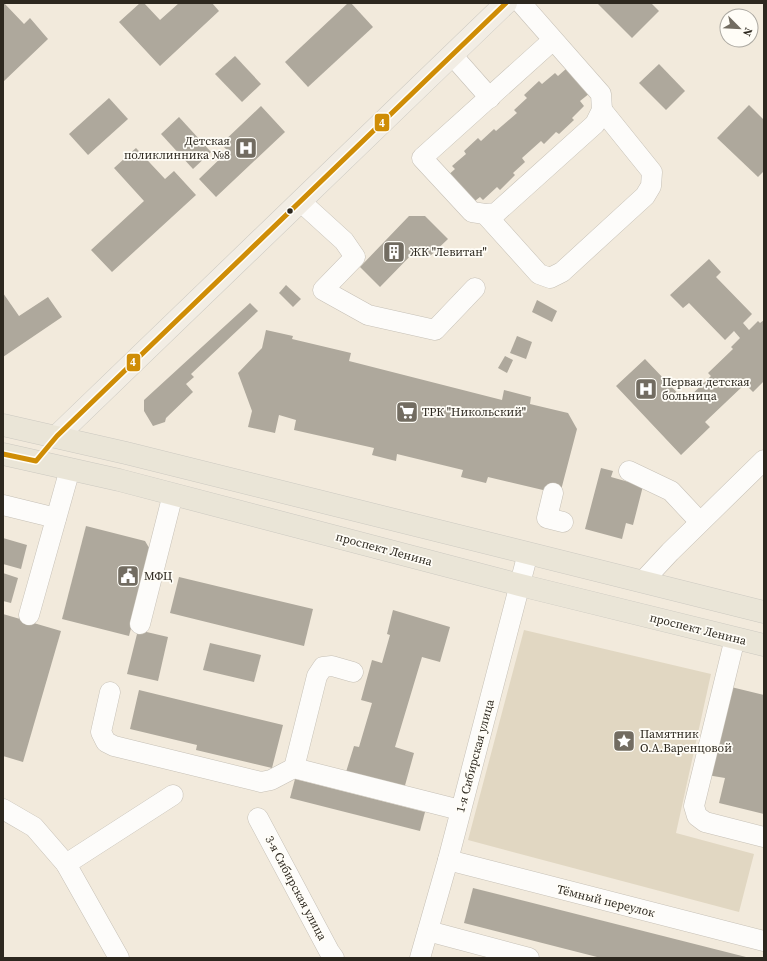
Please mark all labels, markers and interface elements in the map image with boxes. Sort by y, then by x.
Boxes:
north arrow [719,8,759,48]
text: N [739,25,756,39]
line badge: 4 [374,113,390,132]
text: 4 [379,116,385,131]
place label: Детская поликлинника №8 [124,133,230,163]
hospital icon: Детская поликлинника №8 [233,135,259,161]
unlabelled marker [285,206,295,216]
building icon: ЖК "Левитан" [381,239,407,265]
place label: ЖК "Левитан" [410,244,487,260]
line badge: 4 [126,353,141,372]
text: 4 [130,355,136,370]
place label: Первая детская больница [662,374,750,404]
hospital icon: Первая детская больница [633,376,659,402]
supermarket icon: ТРК "Никольский" [394,399,420,425]
place label: ТРК "Никольский" [422,404,526,420]
street label: проспект Ленина [334,528,435,570]
public building icon: МФЦ [115,563,141,589]
place label: МФЦ [144,568,172,584]
street label: проспект Ленина [648,609,749,649]
street label: 1-я Сибирская улица [452,697,498,814]
place label: Памятник О.А.Варенцовой [640,726,732,756]
place icon: Памятник О.А.Варенцовой [611,728,637,754]
street label: 3-я Сибирская улица [262,833,331,944]
street label: Тёмный переулок [555,881,657,921]

